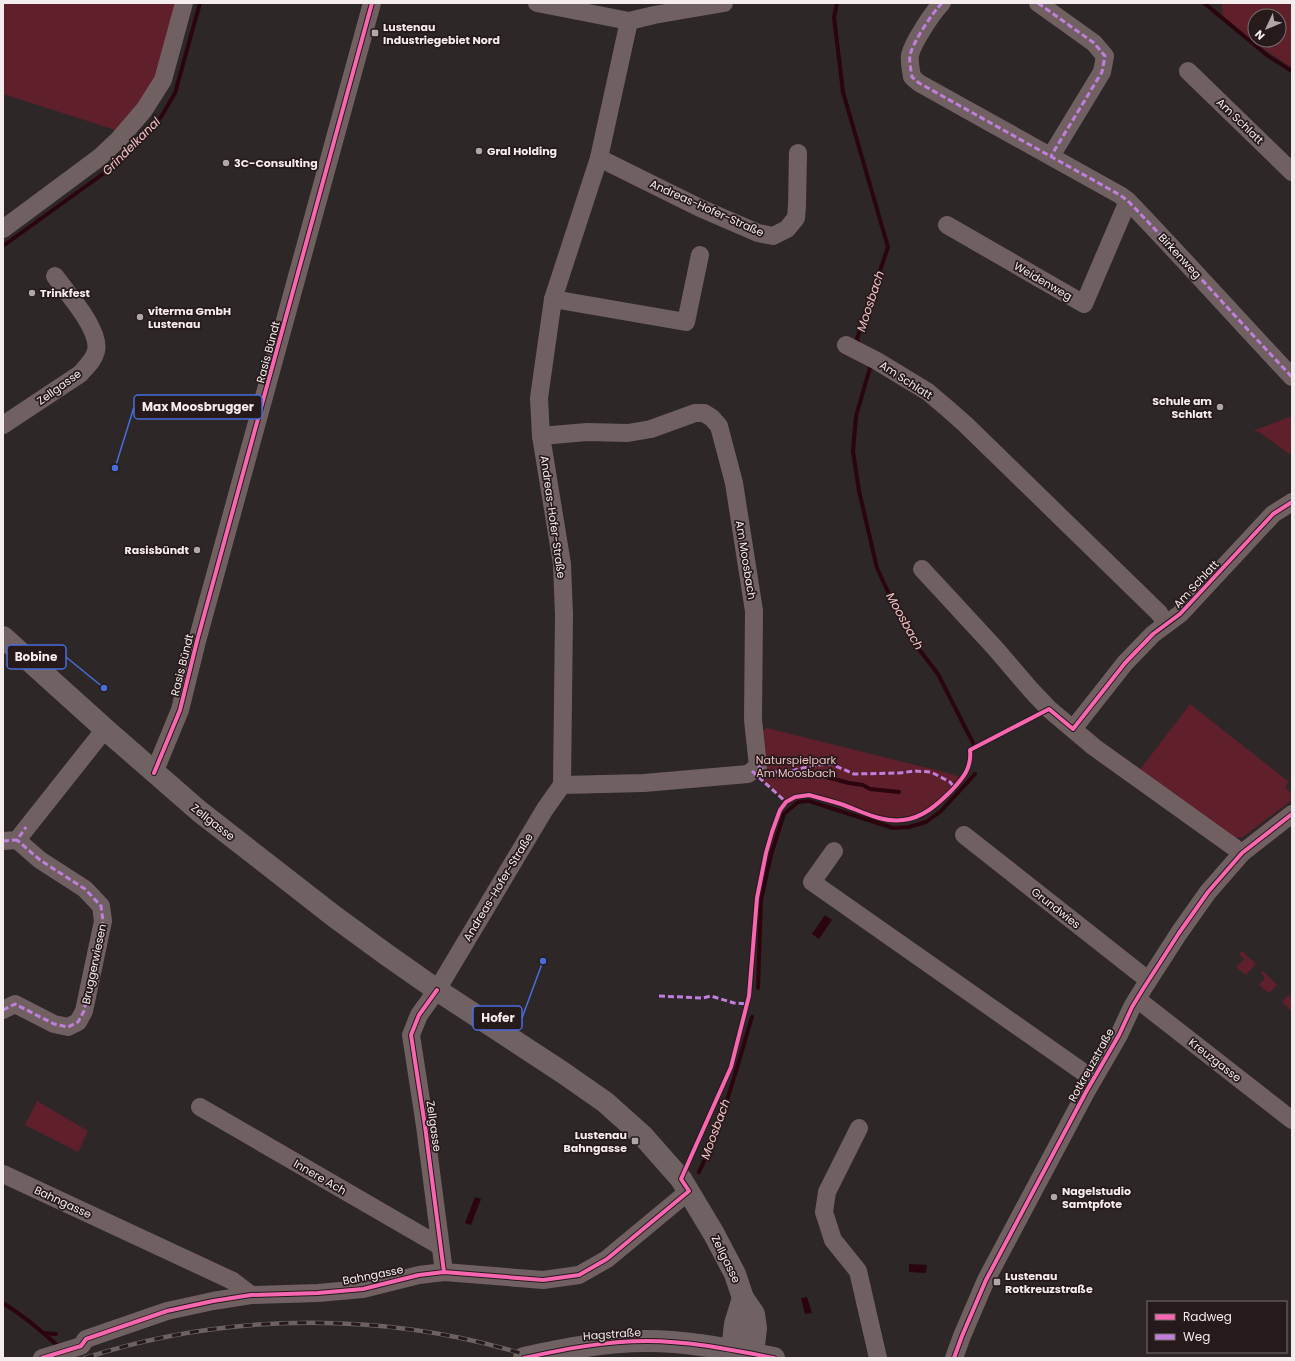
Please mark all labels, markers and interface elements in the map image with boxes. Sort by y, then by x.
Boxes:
north arrow [1247,8,1287,48]
place label: Lustenau Industriegebiet Nord [383,19,500,48]
text: N [1251,26,1268,43]
marker: Lustenau Industriegebiet Nord [370,28,380,38]
street label: Am Schlatt [1213,94,1267,148]
water label: Grindelkanal [98,113,164,179]
place label: Gral Holding [487,143,557,159]
marker: Gral Holding [474,146,484,156]
place label: 3C-Consulting [234,155,318,171]
marker: 3C-Consulting [221,158,231,168]
street label: Andreas-Hofer-Straße [647,176,767,241]
street label: Birkenweg [1155,230,1205,282]
street label: Weidenweg [1011,258,1075,304]
water label: Moosbach [852,268,888,334]
place label: Trinkfest [40,285,91,301]
marker: Trinkfest [27,288,37,298]
place label: viterma GmbH Lustenau [148,303,231,332]
marker: viterma GmbH Lustenau [135,312,145,322]
street label: Rasis Bündt [252,319,284,385]
street label: Am Schlatt [876,357,936,403]
street label: Zellgasse [34,365,85,409]
place label: Schule am Schlatt [1152,393,1213,422]
callout: Max Moosbrugger [134,395,262,419]
text: Max Moosbrugger [142,398,254,415]
marker: Schule am Schlatt [1215,402,1225,412]
street label: Andreas-Hofer-Straße [536,455,570,579]
street label: Am Moosbach [732,519,760,601]
place label: Rasisbündt [125,542,190,558]
marker: Rasisbündt [192,545,202,555]
street label: Am Schlatt [1170,557,1222,611]
water label: Moosbach [882,589,928,653]
street label: Rasis Bündt [167,632,197,698]
callout: Bobine [7,645,66,669]
text: Bobine [15,648,58,665]
park label: Naturspielpark Am Moosbach [756,752,837,781]
street label: Zellgasse [188,800,238,844]
street label: Andreas-Hofer-Straße [459,830,537,944]
street label: Grundwies [1028,884,1084,932]
street label: Bruggerwiesen [78,922,110,1006]
callout: Hofer [473,1006,522,1030]
text: Hofer [481,1009,515,1026]
street label: Rotkreuzstraße [1064,1025,1118,1105]
street label: Kreuzgasse [1185,1034,1245,1086]
water label: Moosbach [696,1096,734,1162]
street label: Zellgasse [423,1099,446,1153]
place label: Lustenau Bahngasse [563,1127,627,1156]
marker: Lustenau Bahngasse [630,1136,640,1146]
street label: Innere Ach [291,1155,349,1199]
street label: Bahngasse [32,1182,94,1222]
place label: Nagelstudio Samtpfote [1062,1183,1131,1212]
marker: Nagelstudio Samtpfote [1049,1192,1059,1202]
street label: Zellgasse [708,1232,745,1286]
street label: Bahngasse [341,1261,405,1289]
place label: Lustenau Rotkreuzstraße [1005,1268,1093,1297]
marker: Lustenau Rotkreuzstraße [992,1277,1002,1287]
legend [1147,1301,1287,1353]
text: Radweg [1183,1308,1232,1325]
street label: Hagstraße [582,1324,642,1344]
text: Weg [1183,1328,1210,1345]

